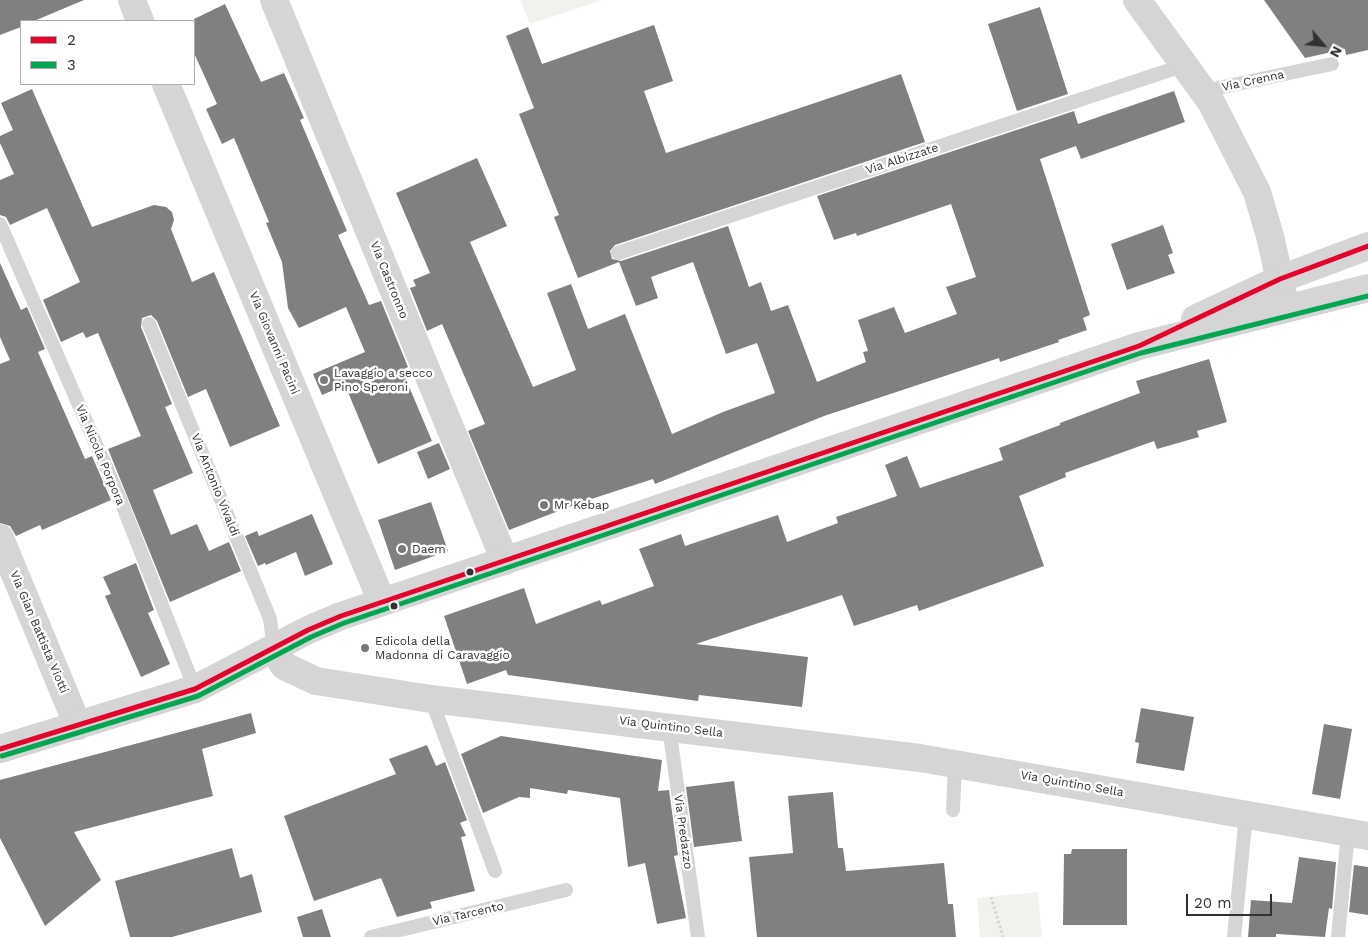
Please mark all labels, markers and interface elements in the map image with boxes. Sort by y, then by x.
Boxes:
legend [20,20,195,85]
north arrow [1298,20,1348,70]
text: 2 [67,31,76,49]
text: N [1327,44,1346,60]
text: 3 [67,56,76,74]
street label: Via Crenna [1221,67,1285,95]
street label: Via Albizzate [864,140,940,178]
street label: Via Castronno [367,239,411,321]
street label: Via Giovanni Pacini [246,289,302,397]
place label: Lavaggio a secco Pino Speroni [334,366,433,394]
marker: Lavaggio a secco Pino Speroni [318,374,330,386]
street label: Via Nicola Porpora [72,403,128,507]
street label: Via Antonio Vivaldi [188,432,242,538]
place label: Mr Kebap [554,498,609,512]
marker: Mr Kebap [538,499,550,511]
place label: Daem [412,542,446,556]
marker: Daem [396,543,408,555]
unlabelled marker [465,567,475,577]
street label: Via Gian Battista Viotti [7,569,71,695]
unlabelled marker [389,601,399,611]
place label: Edicola della Madonna di Caravaggio [375,634,510,662]
marker: Edicola della Madonna di Caravaggio [359,642,371,654]
street label: Via Quintino Sella [618,713,724,741]
street label: Via Quintino Sella [1019,768,1125,800]
street label: Via Predazzo [671,794,695,870]
scale bar [1188,884,1274,916]
text: 20 m [1194,894,1232,912]
street label: Via Tarcento [431,899,505,929]

